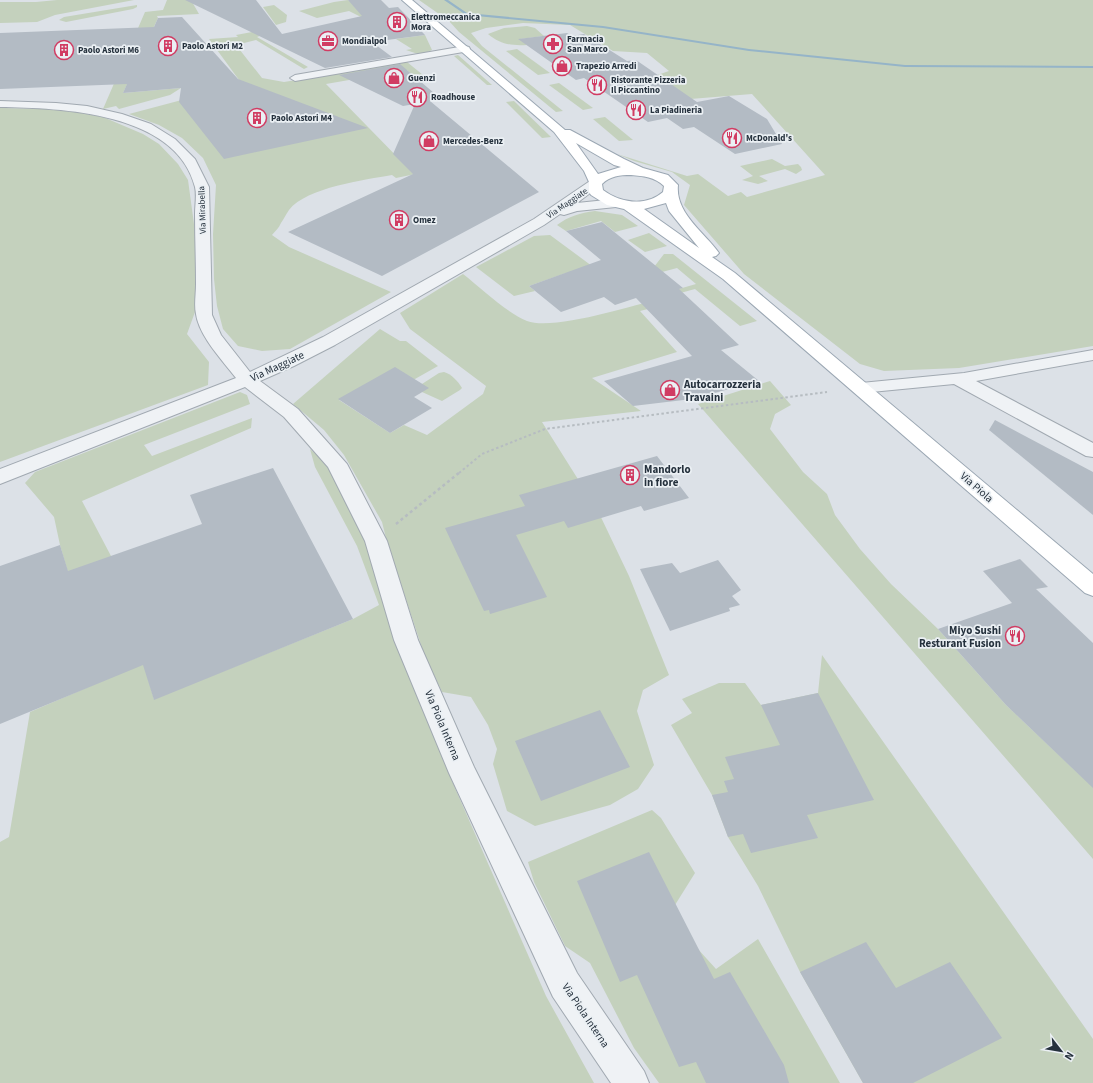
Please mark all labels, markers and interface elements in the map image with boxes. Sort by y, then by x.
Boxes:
building icon: Elettromeccanica Mora [386,11,408,33]
place label: Elettromeccanica Mora [411,11,480,34]
office icon: Mondialpol [317,30,339,52]
pharmacy icon: Farmacia San Marco [542,33,564,55]
place label: Farmacia San Marco [567,33,608,56]
building icon: Paolo Astori M2 [157,35,179,57]
place label: Mondialpol [342,35,387,48]
building icon: Paolo Astori M6 [53,39,75,61]
place label: Paolo Astori M2 [182,40,243,53]
place label: Paolo Astori M6 [78,44,139,57]
shop icon: Trapezio Arredi [551,55,573,77]
place label: Trapezio Arredi [576,60,636,73]
shop icon: Guenzi [383,67,405,89]
place label: Guenzi [408,72,435,85]
restaurant icon: Ristorante Pizzeria Il Piccantino [586,74,608,96]
place label: Ristorante Pizzeria Il Piccantino [611,74,686,97]
restaurant icon: Roadhouse [406,86,428,108]
place label: Roadhouse [431,91,475,104]
restaurant icon: La Piadineria [625,99,647,121]
place label: La Piadineria [650,104,702,117]
building icon: Paolo Astori M4 [246,107,268,129]
place label: Paolo Astori M4 [271,112,332,125]
restaurant icon: McDonald's [721,127,743,149]
shop icon: Mercedes-Benz [418,130,440,152]
place label: McDonald's [746,132,792,145]
place label: Mercedes-Benz [443,135,503,148]
street label: Via Maggiate [544,184,591,222]
street label: Via Mirabella [195,186,210,234]
building icon: Omez [388,209,410,231]
place label: Omez [413,214,436,227]
street label: Via Maggiate [248,347,307,385]
place label: Autocarrozzeria Travaini [683,377,761,405]
shop icon: Autocarrozzeria Travaini [659,379,681,401]
place label: Mandorlo in fiore [644,462,691,490]
building icon: Mandorlo in fiore [619,464,641,486]
street label: Via Piola [957,469,996,506]
place label: Miyo Sushi Resturant Fusion [919,623,1001,651]
restaurant icon: Miyo Sushi Resturant Fusion [1004,625,1026,647]
street label: Via Piola Interna [421,688,464,763]
street label: Via Piola Interna [558,980,613,1051]
north arrow [1041,1031,1081,1071]
text: N [1061,1049,1077,1063]

